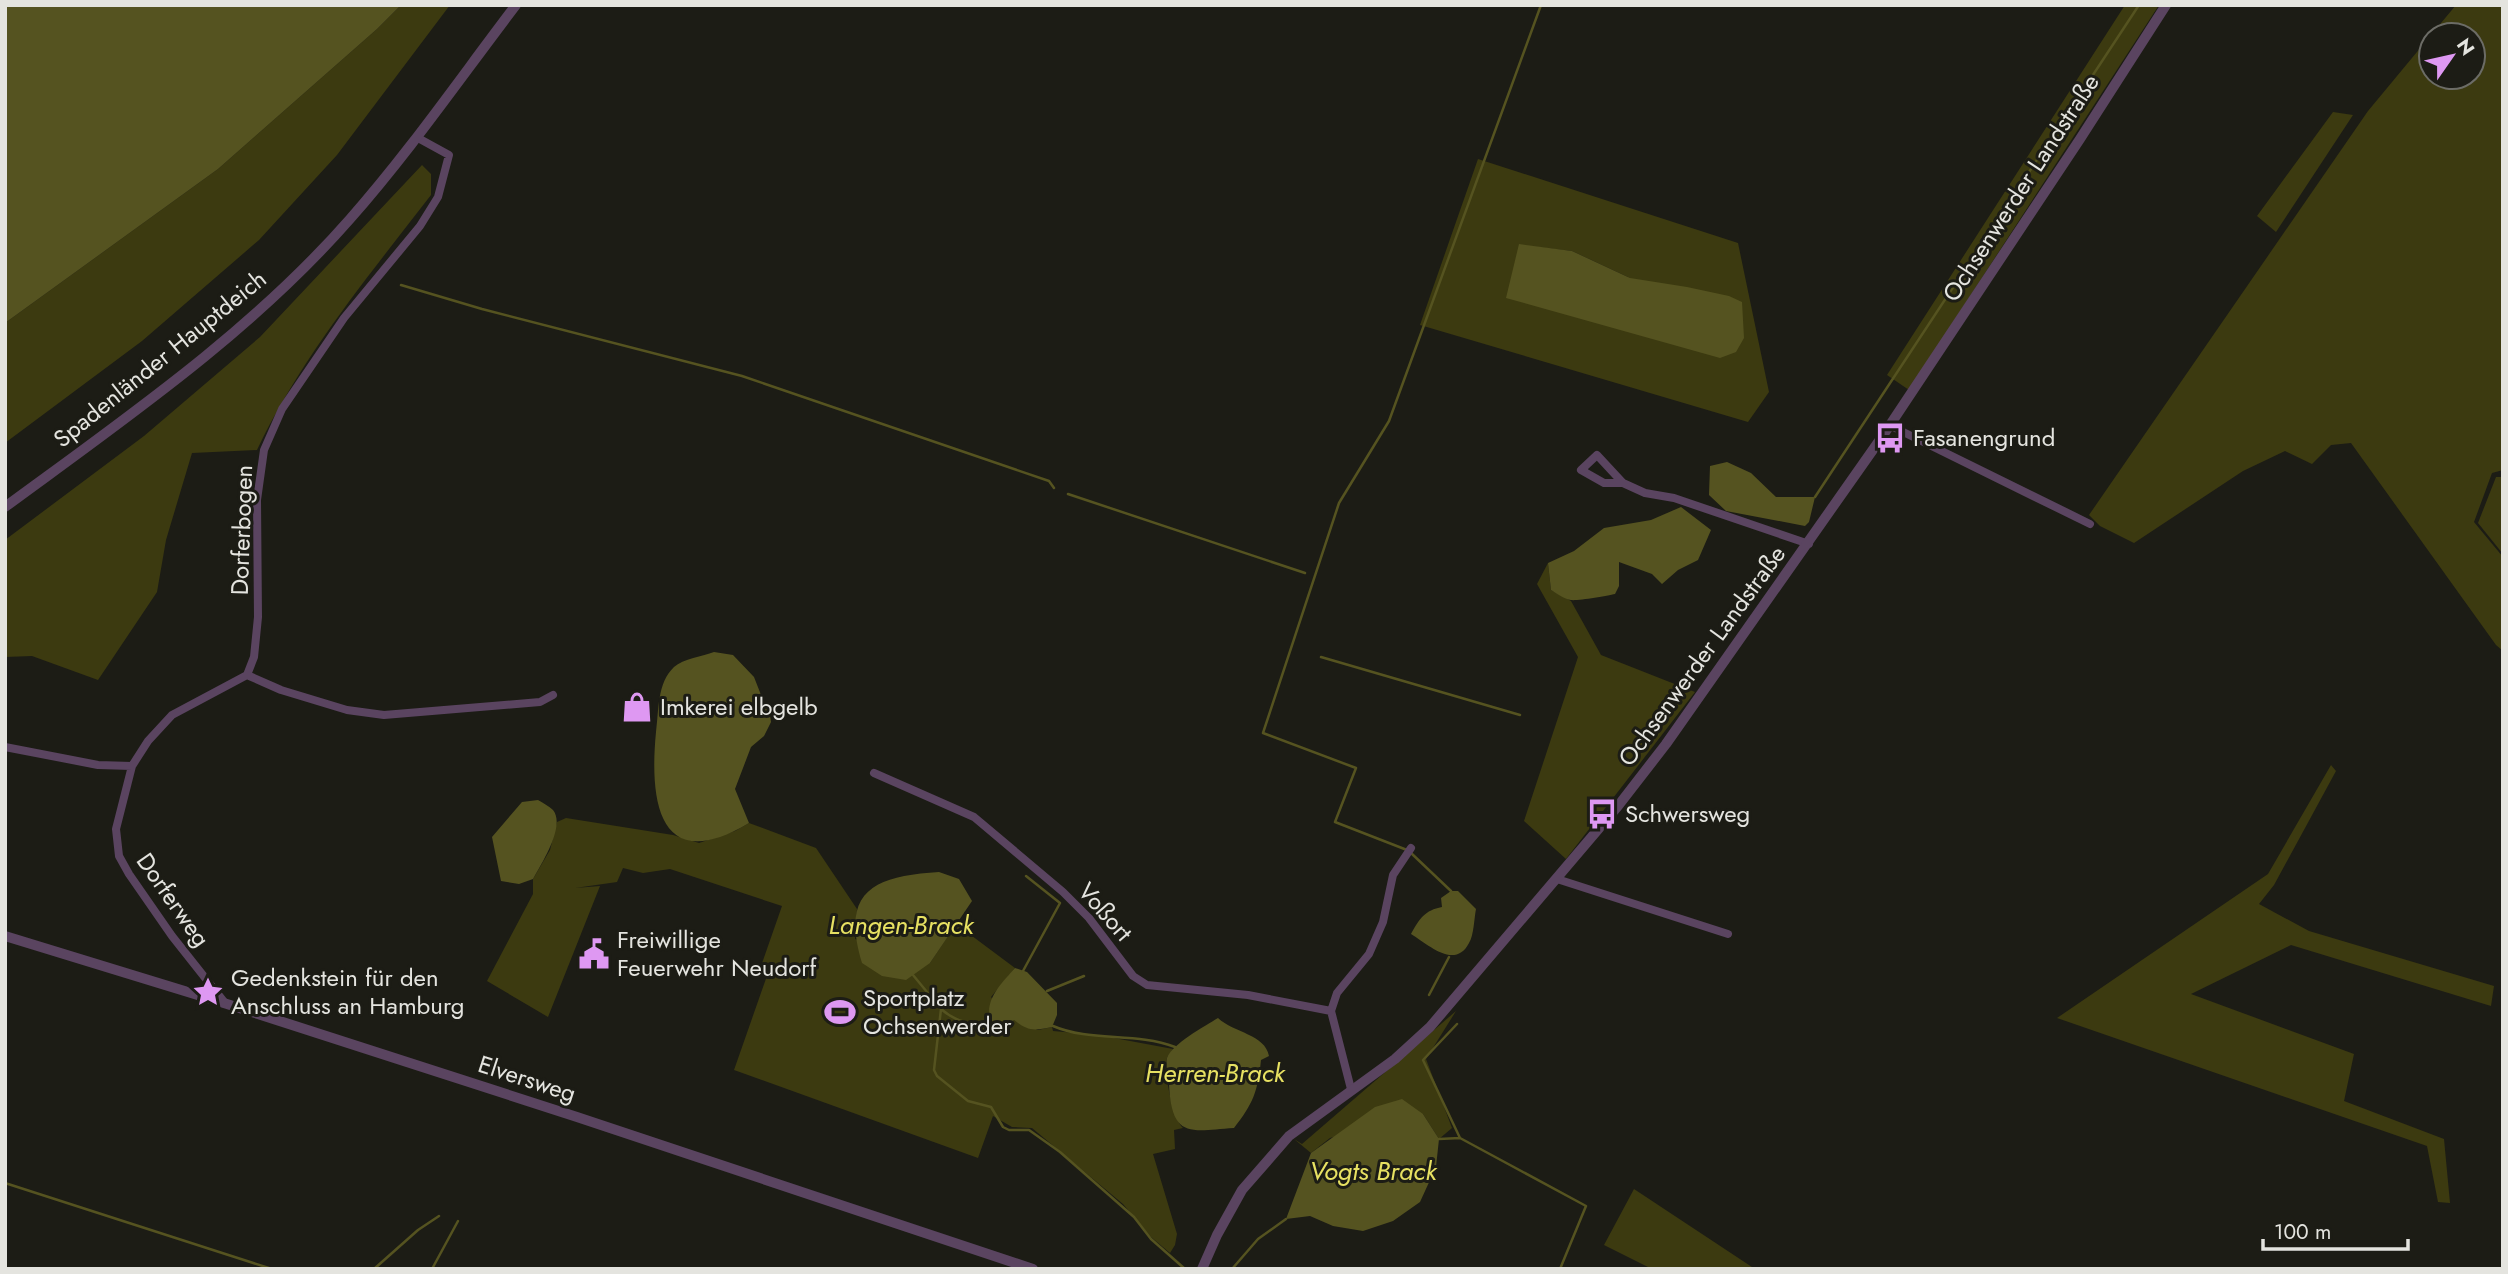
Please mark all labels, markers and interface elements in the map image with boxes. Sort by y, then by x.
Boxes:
north arrow [2417,21,2487,91]
text: N [2450,33,2481,61]
street label: Ochsenwerder Landstraße [1934,67,2108,309]
street label: Spadenländer Hauptdeich [46,262,274,456]
place label: Fasanengrund [1913,420,2055,455]
bus stop icon: Fasanengrund [1873,421,1907,455]
street label: Dorferbogen [222,464,261,596]
street label: Ochsenwerder Landstraße [1609,538,1794,773]
place label: Imkerei elbgelb [660,689,818,724]
shop icon: Imkerei elbgelb [620,690,654,724]
place label: Schwersweg [1625,796,1750,831]
bus stop icon: Schwersweg [1585,797,1619,831]
street label: Dorferweg [128,846,219,954]
street label: Voßort [1070,875,1141,949]
water label: Langen-Brack [828,906,975,944]
place label: Freiwillige Feuerwehr Neudorf [617,922,817,985]
public building icon: Freiwillige Feuerwehr Neudorf [577,937,611,971]
place label: Gedenkstein für den Anschluss an Hamburg [231,960,464,1023]
place icon: Gedenkstein für den Anschluss an Hamburg [191,975,225,1009]
place label: Sportplatz Ochsenwerder [863,980,1012,1043]
sports icon: Sportplatz Ochsenwerder [823,995,857,1029]
street label: Elversweg [474,1046,581,1111]
water label: Herren-Brack [1145,1054,1287,1092]
water label: Vogts Brack [1309,1152,1438,1190]
scale bar [2263,1208,2408,1252]
text: 100 m [2274,1217,2331,1247]

